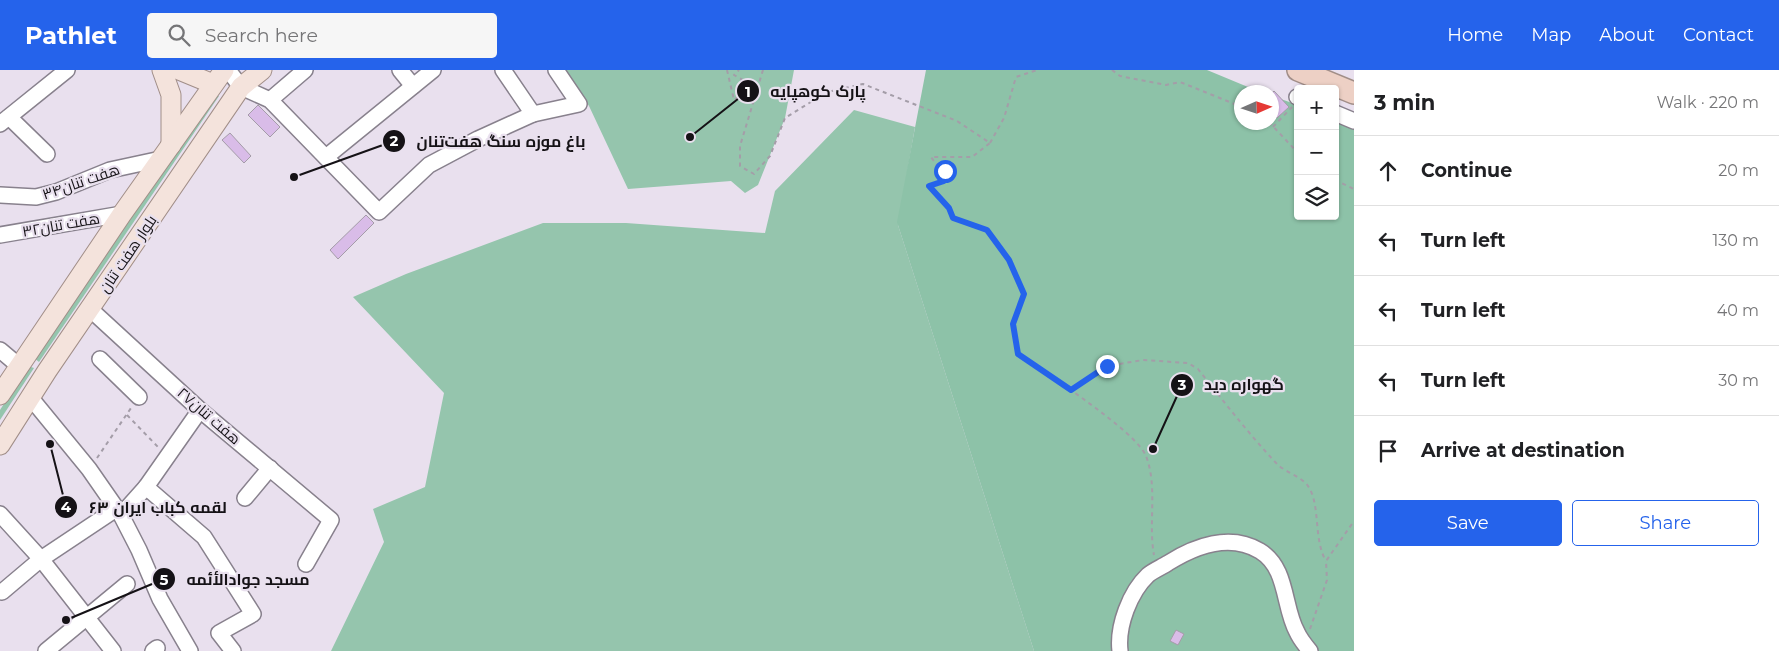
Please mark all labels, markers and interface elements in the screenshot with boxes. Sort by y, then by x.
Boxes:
search box [147,13,497,58]
text: Pathlet [25,21,117,50]
icon: search [165,21,193,49]
text: Search here [205,24,318,47]
text: Home [1447,24,1503,46]
text: Map [1531,24,1571,46]
text: About [1599,24,1655,46]
text: Contact [1683,24,1754,46]
callout: پارک کوهپایه [735,76,875,107]
text: 1 [745,82,751,101]
text: پارک کوهپایه [770,82,866,103]
north arrow [1234,85,1279,130]
map controls [1294,85,1339,220]
button: + [1294,85,1339,130]
text: 3 min [1374,90,1435,115]
text: Walk · 220 m [1656,93,1759,112]
callout: باغ‌ موزه سنگ هفت‌تنان [382,126,596,157]
button: − [1294,130,1339,175]
text: 2 [390,131,399,150]
text: باغ‌ موزه سنگ هفت‌تنان [417,132,585,152]
icon: ahead [1374,157,1402,185]
street label: هفت تنان۳۴ [40,159,122,205]
text: Continue [1421,159,1512,182]
route start [934,160,957,183]
text: 20 m [1718,161,1759,180]
button: layers [1294,175,1339,220]
street label: هفت تنان۳۲ [21,208,101,242]
street label: بلوار هفت تنان [95,211,161,297]
icon: left [1374,227,1402,255]
text: Turn left [1421,229,1506,252]
text: 130 m [1712,231,1759,250]
icon: left [1374,297,1402,325]
text: Turn left [1421,299,1506,322]
text: 40 m [1717,301,1759,320]
route end [1096,355,1119,378]
icon: left [1374,367,1402,395]
callout: گهواره دید [1169,369,1294,400]
text: Turn left [1421,369,1506,392]
text: 30 m [1718,371,1759,390]
text: 3 [1177,375,1187,394]
text: گهواره دید [1204,375,1284,394]
street label: هفت تنان۲۷ [173,383,245,449]
icon: arrive [1374,437,1402,465]
text: Arrive at destination [1421,439,1625,462]
callout: لقمه کباب ایران ۶۳ [54,491,237,522]
text: 4 [61,497,72,516]
text: لقمه کباب ایران ۶۳ [89,498,227,517]
button: Save [1374,500,1562,546]
button: Share [1572,500,1759,546]
callout: مسجد جوادالأئمه [151,564,320,595]
text: 5 [160,570,169,589]
text: مسجد جوادالأئمه [186,570,310,589]

